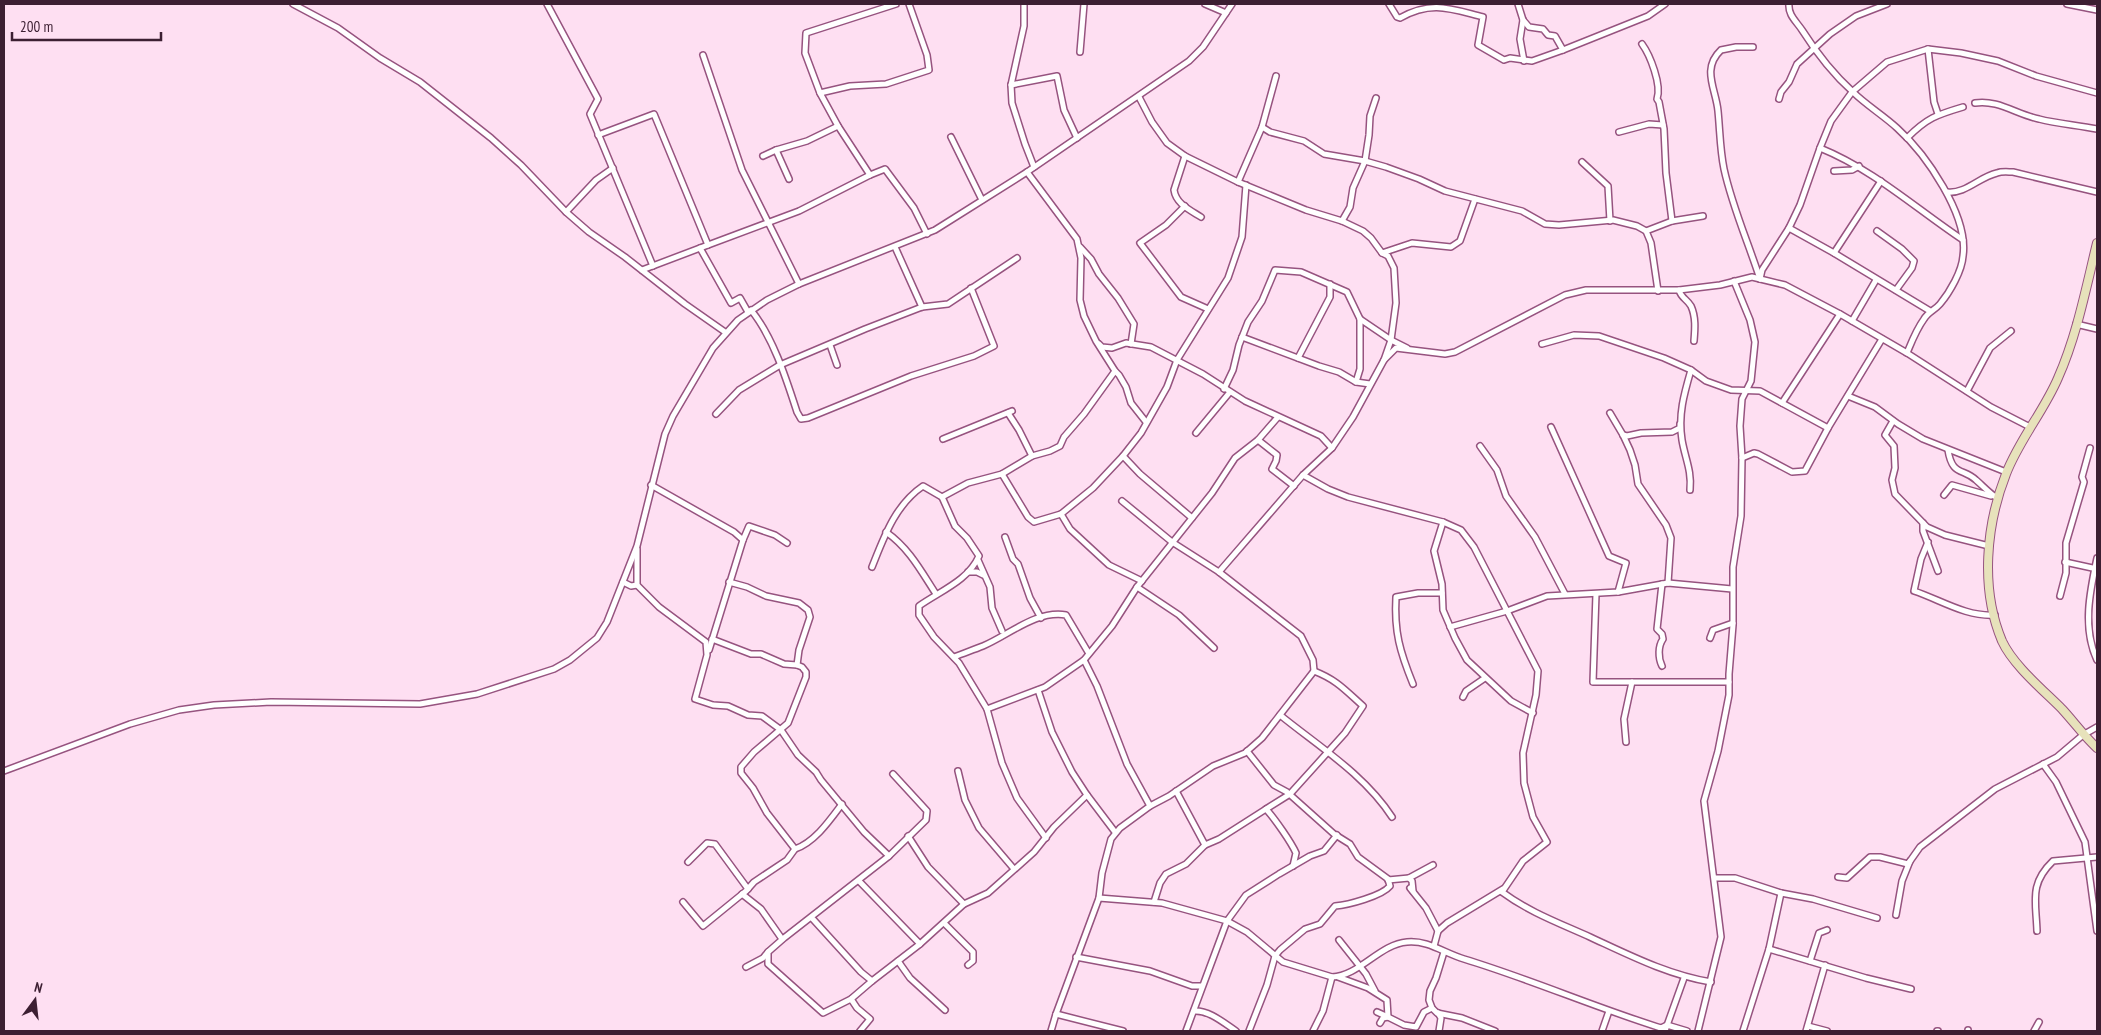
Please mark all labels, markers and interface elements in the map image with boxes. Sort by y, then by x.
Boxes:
scale bar [12,10,161,42]
text: 200 m [20,17,53,36]
north arrow [10,975,60,1025]
text: N [32,978,44,997]

